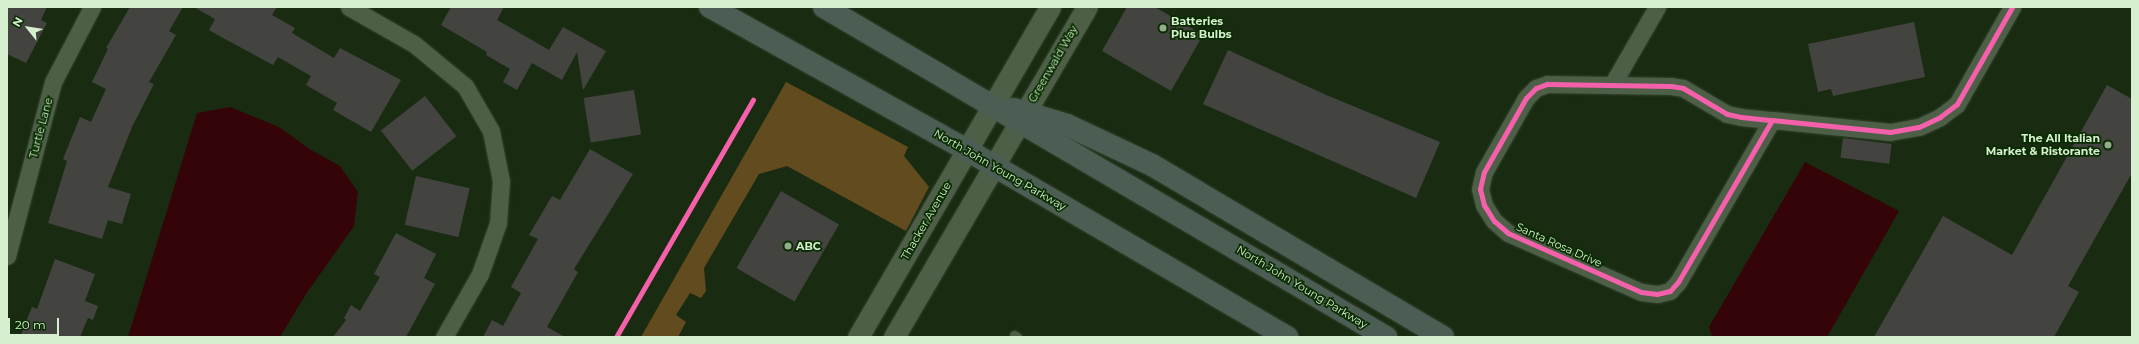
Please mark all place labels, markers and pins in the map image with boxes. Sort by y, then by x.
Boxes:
place label: Batteries Plus Bulbs [1171,15,1232,41]
marker: Batteries Plus Bulbs [1158,23,1168,33]
place label: The All Italian Market & Ristorante [1986,132,2100,158]
marker: The All Italian Market & Ristorante [2103,140,2113,150]
place label: ABC [796,239,821,253]
marker: ABC [783,241,793,251]

